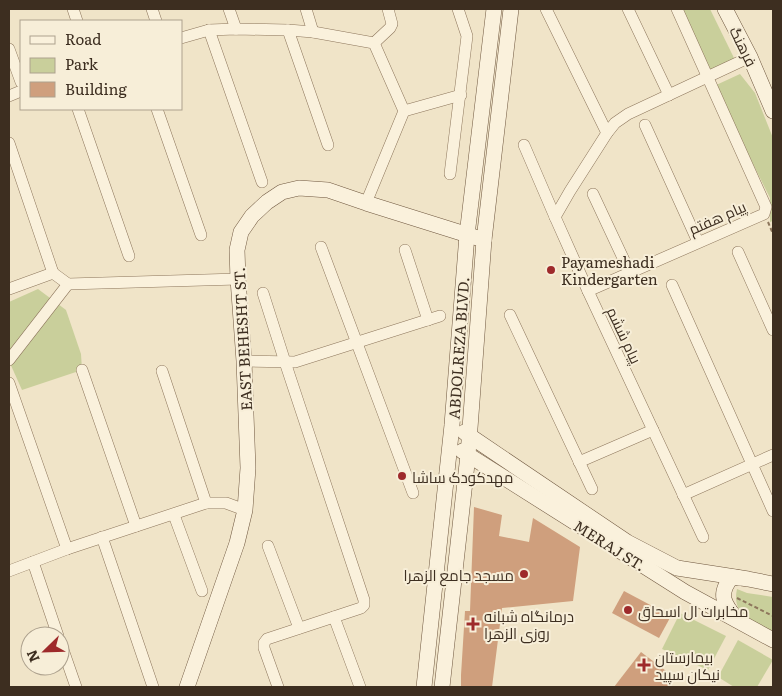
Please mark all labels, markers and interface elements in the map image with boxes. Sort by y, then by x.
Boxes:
legend [20,20,182,110]
street label: فرهنگ [724,22,764,70]
text: Road [65,27,101,50]
text: Park [65,52,99,75]
text: Building [65,77,127,100]
street label: پیام هفتم [684,194,750,240]
place label: Payameshadi Kindergarten [561,250,658,290]
marker: Payameshadi Kindergarten [545,264,557,276]
street label: EAST BEHESHT ST. [227,267,257,411]
street label: ABDOLREZA BLVD. [442,276,474,420]
street label: پیام ششم [602,303,648,367]
place label: مهدکودک ساشا [412,465,513,488]
marker: مهدکودک ساشا [396,470,408,482]
street label: MERAJ ST. [570,514,650,576]
place label: مسجد جامع الزهرا [403,563,514,587]
marker: مسجد جامع الزهرا [518,568,530,580]
place label: مخابرات ال اسحاق [638,599,748,622]
place label: درمانگاه شبانه روزی الزهرا [484,604,574,644]
marker: مخابرات ال اسحاق [622,604,634,616]
marker: درمانگاه شبانه روزی الزهرا [466,617,480,631]
north arrow [20,626,70,676]
place label: بیمارستان نیکان سپید [655,645,720,685]
text: N [21,647,44,666]
marker: بیمارستان نیکان سپید [637,658,651,672]

